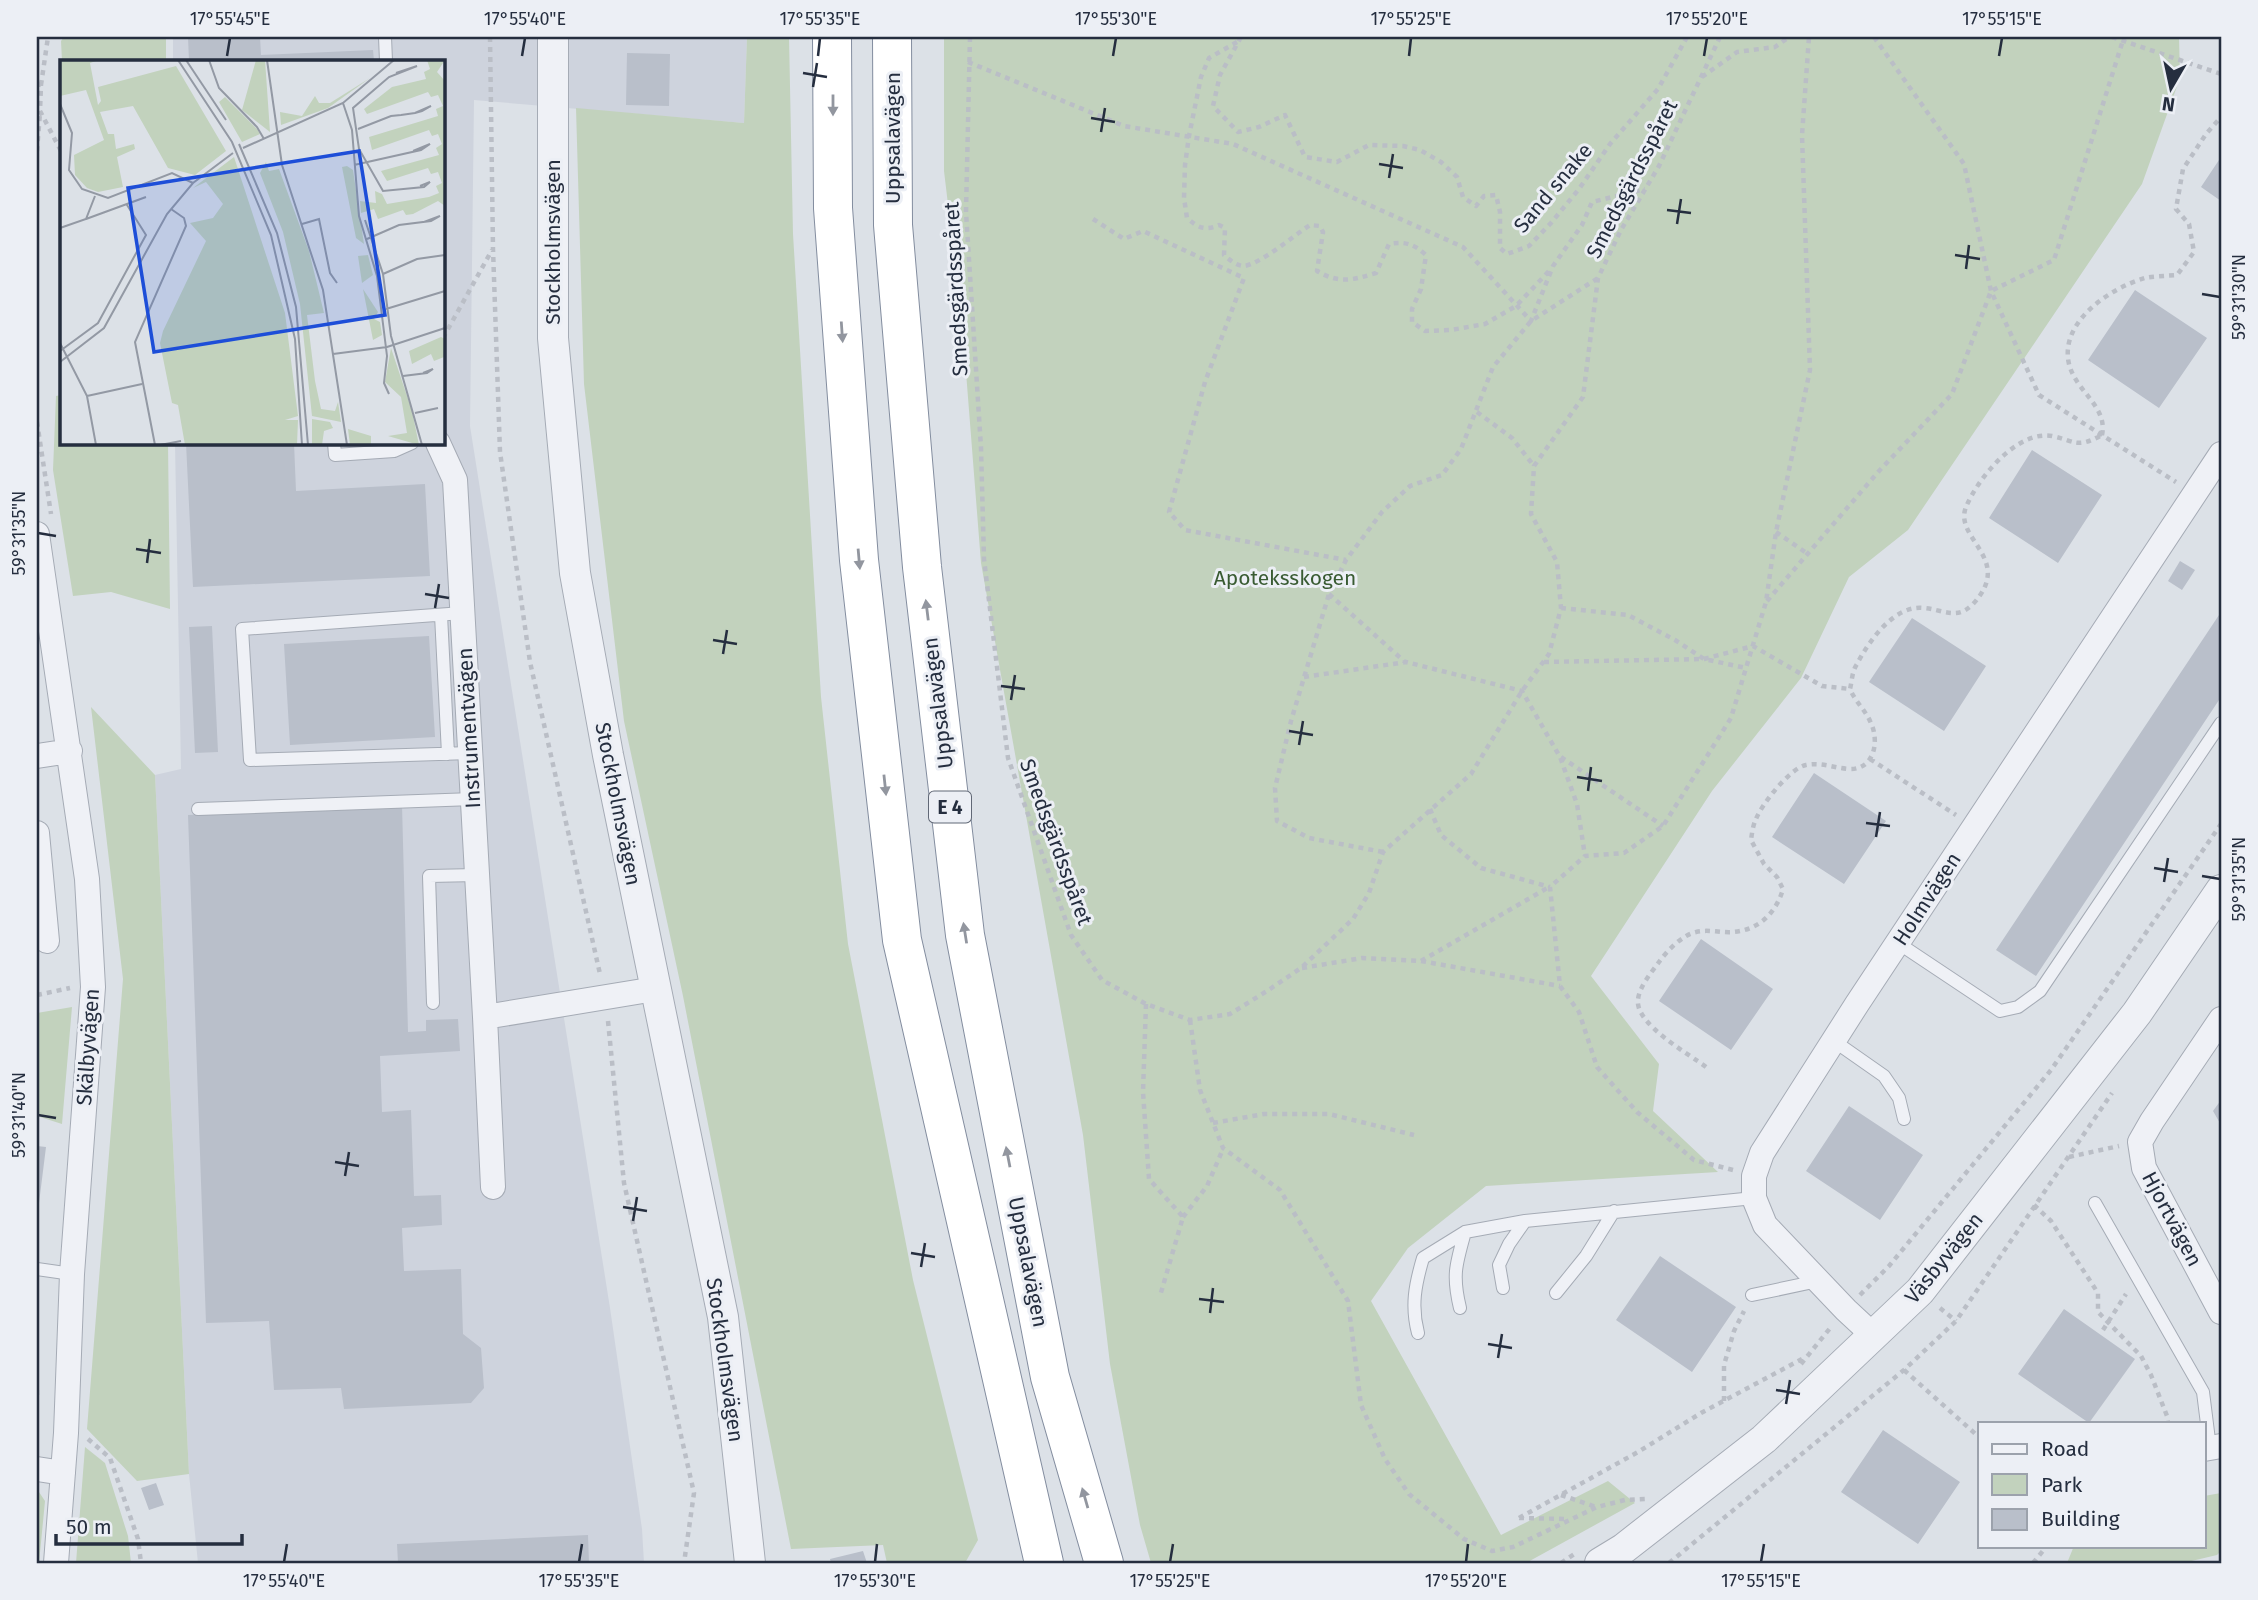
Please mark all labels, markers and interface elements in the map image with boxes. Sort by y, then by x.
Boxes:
text: 17°55'45"E [190,8,270,30]
text: 17°55'40"E [484,8,566,30]
text: 17°55'35"E [780,8,861,30]
text: 17°55'30"E [1075,8,1157,30]
text: 17°55'25"E [1371,8,1451,30]
text: 17°55'20"E [1666,8,1748,30]
text: 17°55'15"E [1962,8,2042,30]
north arrow [2136,52,2206,122]
inset map [60,60,444,444]
street label: Uppsalavägen [880,72,906,204]
text: N [2160,92,2176,117]
one-way arrow [827,94,838,116]
street label: Smedsgärdsspåret [1581,95,1683,263]
street label: Sand snake [1508,138,1598,238]
street label: Stockholmsvägen [540,159,566,325]
street label: Smedsgärdsspåret [938,201,974,377]
text: 59°31'30"N [2228,254,2250,340]
one-way arrow [837,321,848,343]
text: 59°31'35"N [8,491,30,575]
one-way arrow [854,548,865,570]
park label: Apoteksskogen [1214,565,1356,591]
one-way arrow [921,599,932,621]
street label: Uppsalavägen [917,636,959,770]
street label: Instrumentvägen [452,647,486,809]
street label: Stockholmsvägen [589,720,647,888]
street label: Smedsgärdsspåret [1014,755,1098,929]
one-way arrow [879,774,890,796]
road number: E 4 [929,792,971,822]
text: 59°31'35"N [2228,837,2250,921]
street label: Holmvägen [1887,847,1967,951]
one-way arrow [959,922,970,944]
street label: Skälbyvägen [71,987,105,1107]
text: 59°31'40"N [8,1072,30,1158]
one-way arrow [1002,1146,1013,1168]
street label: Hjortvägen [2136,1167,2208,1271]
street label: Uppsalavägen [1003,1195,1053,1329]
street label: Väsbyvägen [1899,1207,1989,1309]
street label: Stockholmsvägen [701,1276,749,1444]
legend [1978,1422,2206,1548]
text: Road [2041,1436,2089,1462]
text: Park [2041,1472,2083,1498]
one-way arrow [1079,1486,1090,1508]
scale bar [56,1502,242,1546]
text: Building [2041,1506,2120,1532]
text: 50 m [66,1514,112,1540]
text: 17°55'40"E [243,1570,325,1592]
text: 17°55'35"E [539,1570,620,1592]
text: 17°55'30"E [834,1570,916,1592]
text: 17°55'25"E [1130,1570,1210,1592]
text: 17°55'20"E [1425,1570,1507,1592]
text: 17°55'15"E [1721,1570,1801,1592]

